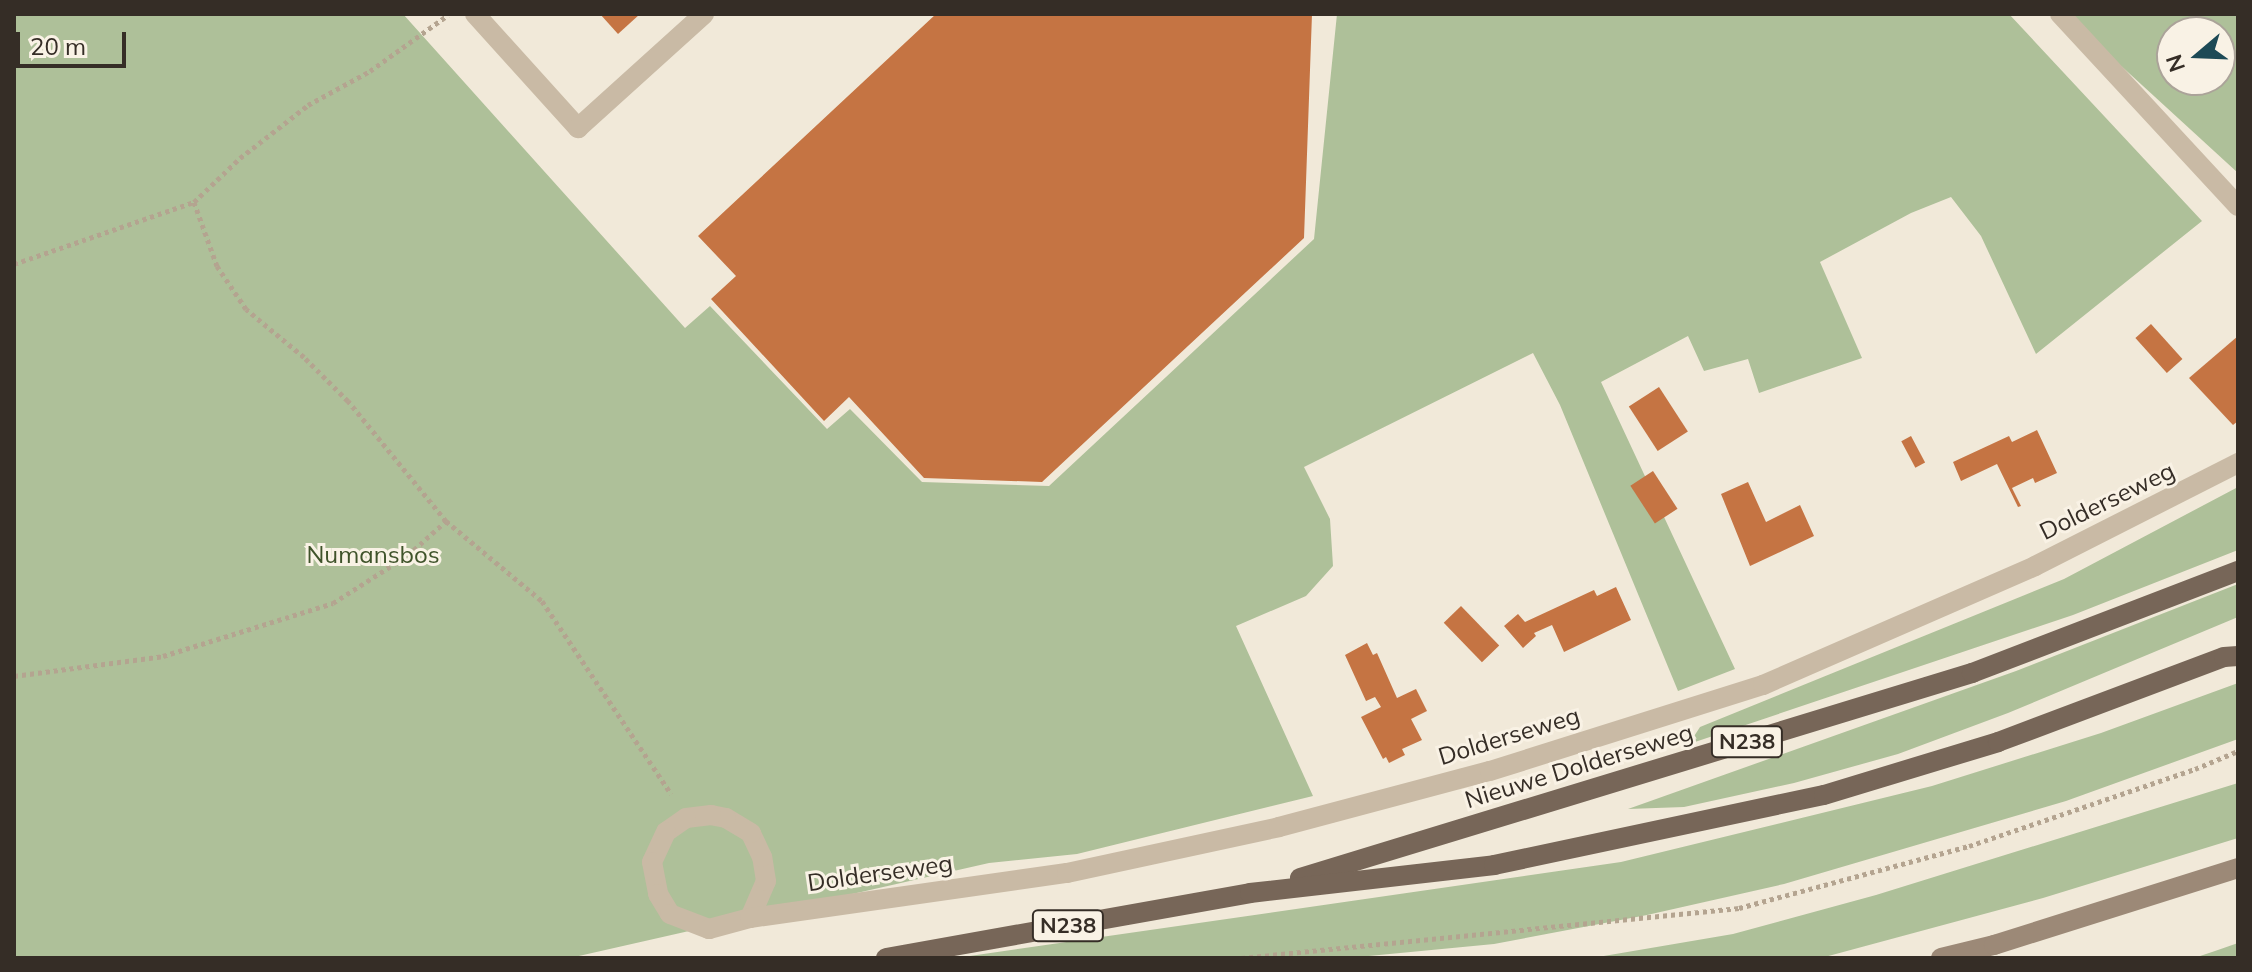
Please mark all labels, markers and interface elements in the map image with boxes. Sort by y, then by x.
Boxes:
scale bar [20,16,130,66]
north arrow [2156,16,2236,96]
text: 20 m [30,31,86,61]
text: N [2159,51,2191,76]
street label: Dolderseweg [2035,456,2179,546]
park label: Numansbos [306,541,440,569]
street label: Dolderseweg [1435,701,1583,771]
street label: Nieuwe Dolderseweg [1461,718,1697,814]
road number: N238 [1709,724,1785,760]
street label: Dolderseweg [806,849,954,897]
road number: N238 [1030,908,1106,944]

